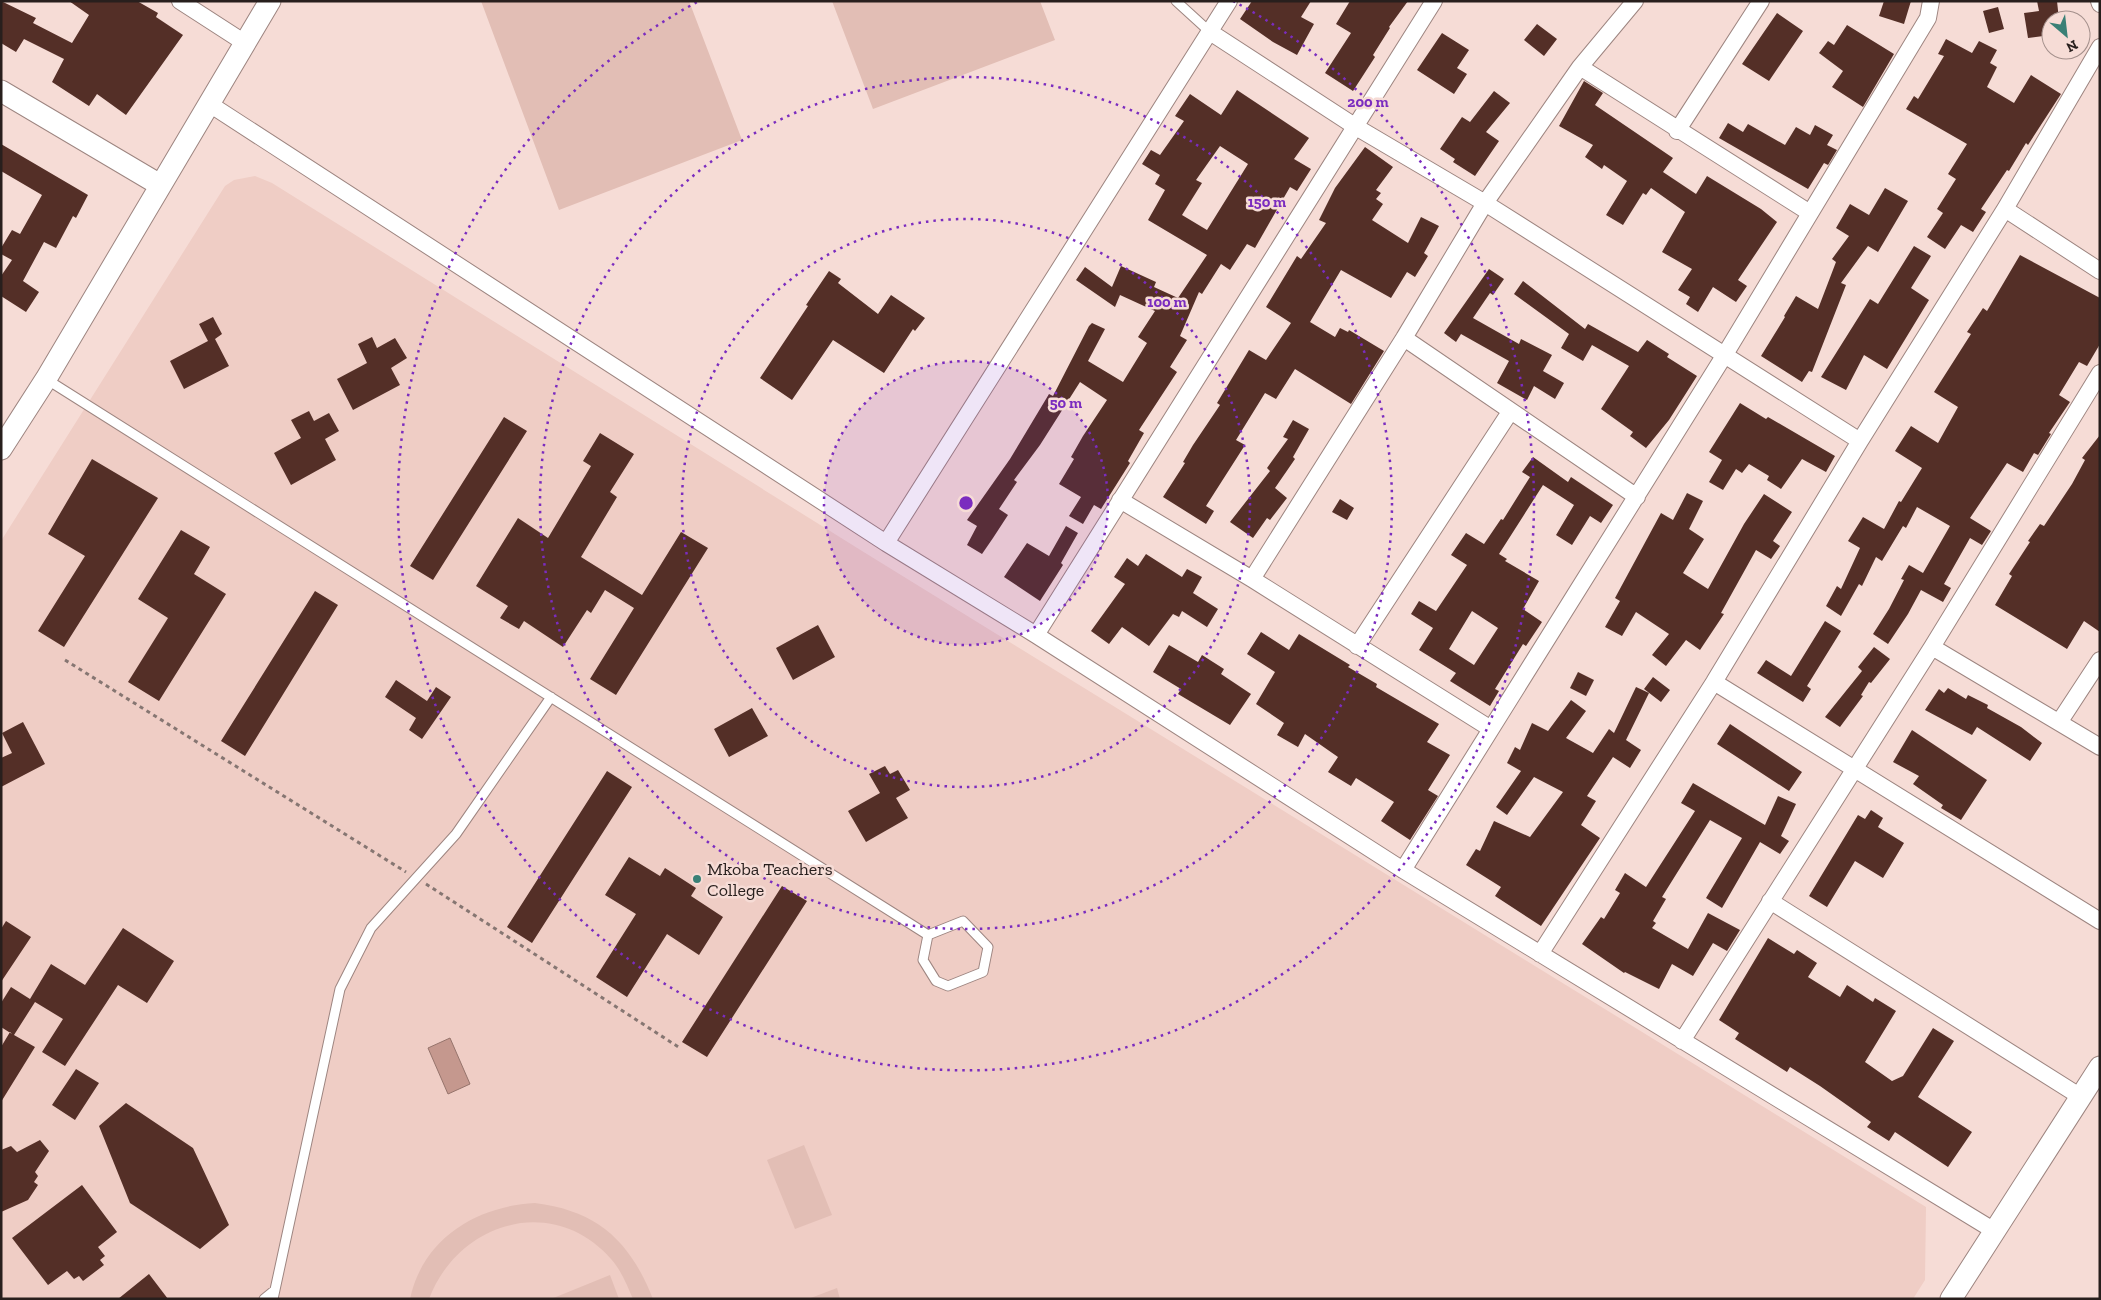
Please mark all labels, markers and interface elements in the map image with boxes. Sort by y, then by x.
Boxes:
north arrow [2041,10,2091,60]
text: N [2063,36,2081,56]
text: 200 m [1347,93,1389,111]
text: 150 m [1248,193,1286,211]
text: 100 m [1147,293,1187,311]
text: 50 m [1050,394,1082,412]
centre of rings [957,494,975,512]
place label: Mkoba Teachers College [707,858,833,901]
marker: Mkoba Teachers College [691,873,703,885]

